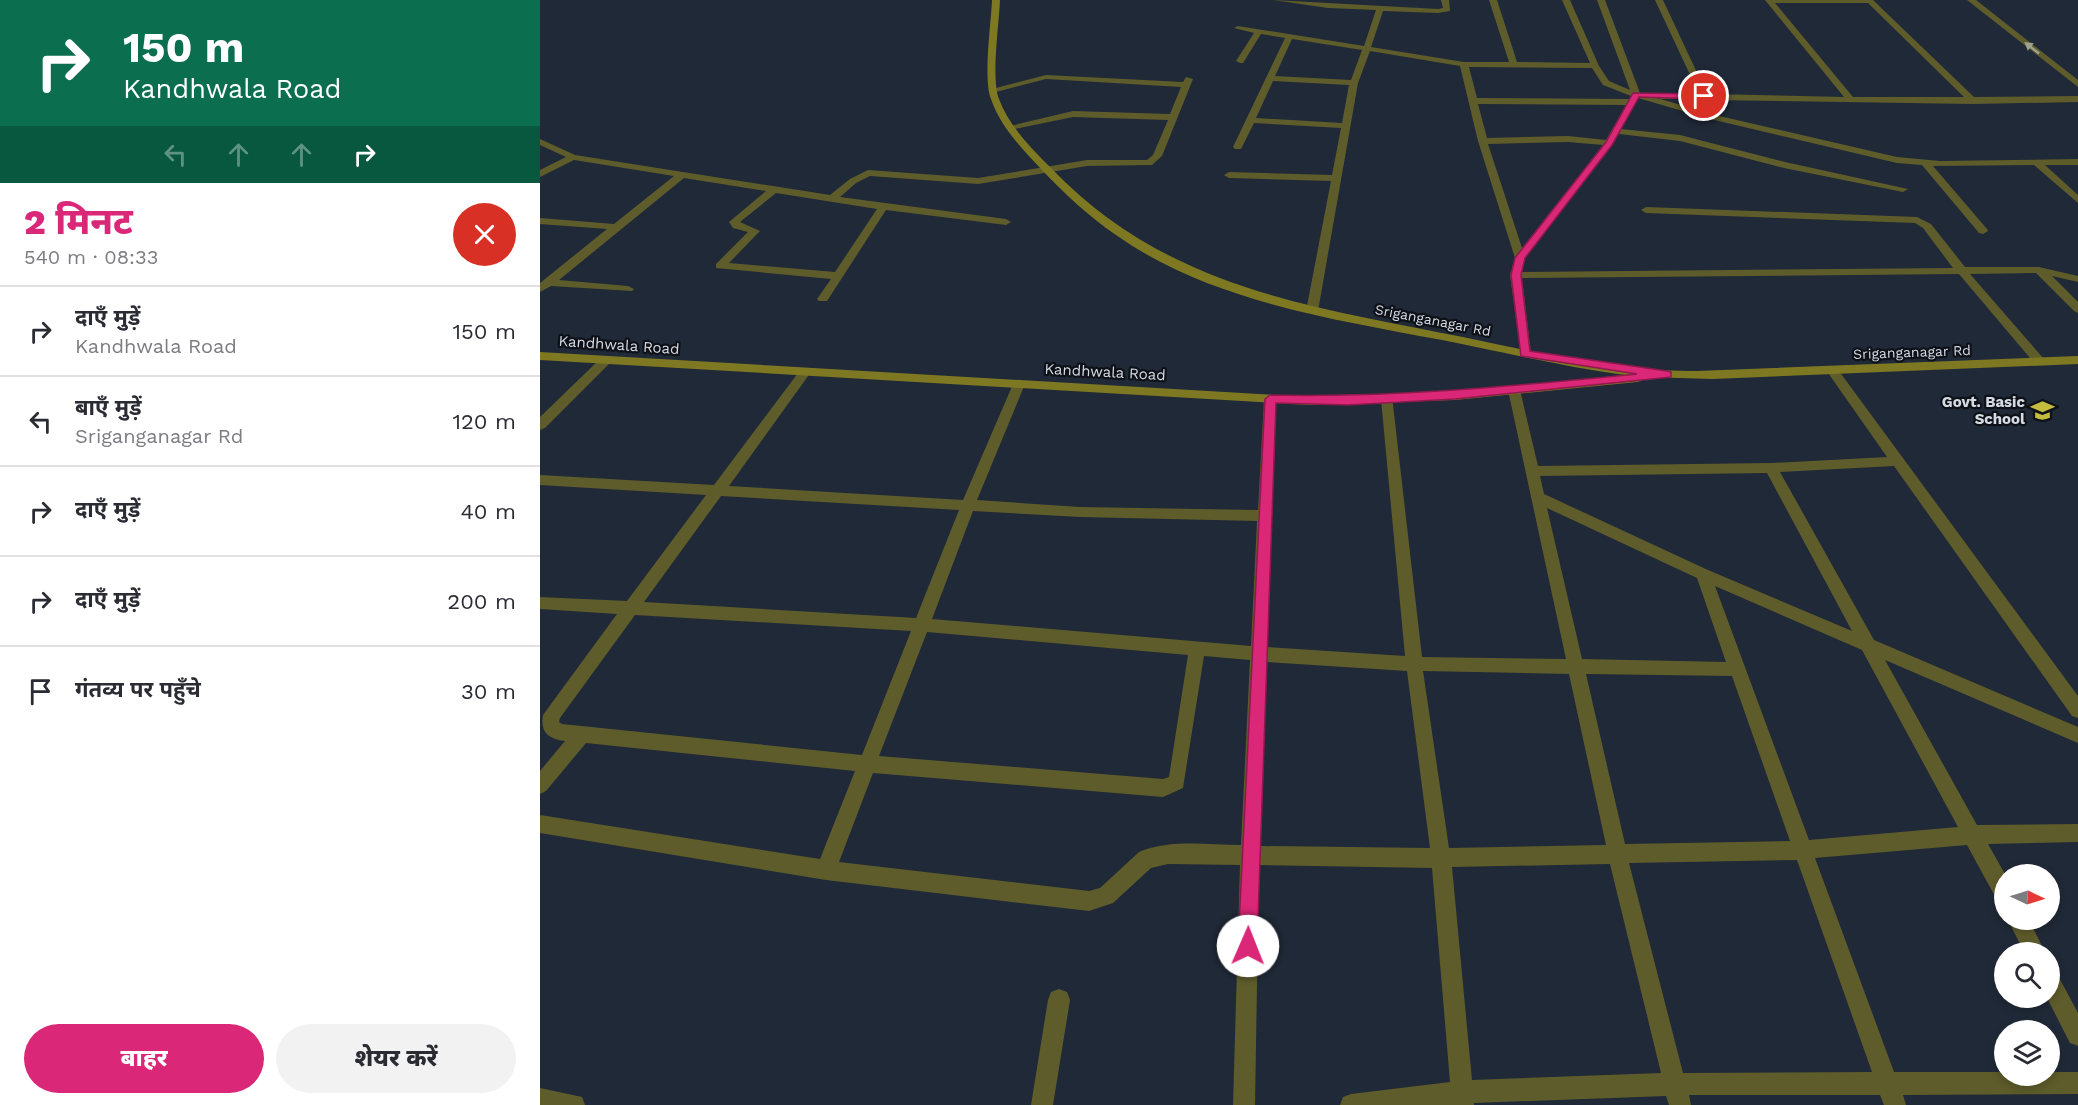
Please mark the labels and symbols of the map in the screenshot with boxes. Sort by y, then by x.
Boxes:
one-way arrow [2024,41,2040,54]
pin [1678,70,1729,121]
street label: Sriganganagar Rd [1374,301,1492,339]
street label: Kandhwala Road [558,332,680,358]
street label: Sriganganagar Rd [1853,342,1971,362]
street label: Kandhwala Road [1044,360,1166,384]
place label: Govt. Basic School [1942,393,2025,428]
school or university icon: Govt. Basic School [2030,398,2056,424]
north arrow [1994,864,2060,930]
position arrow [1216,914,1280,978]

